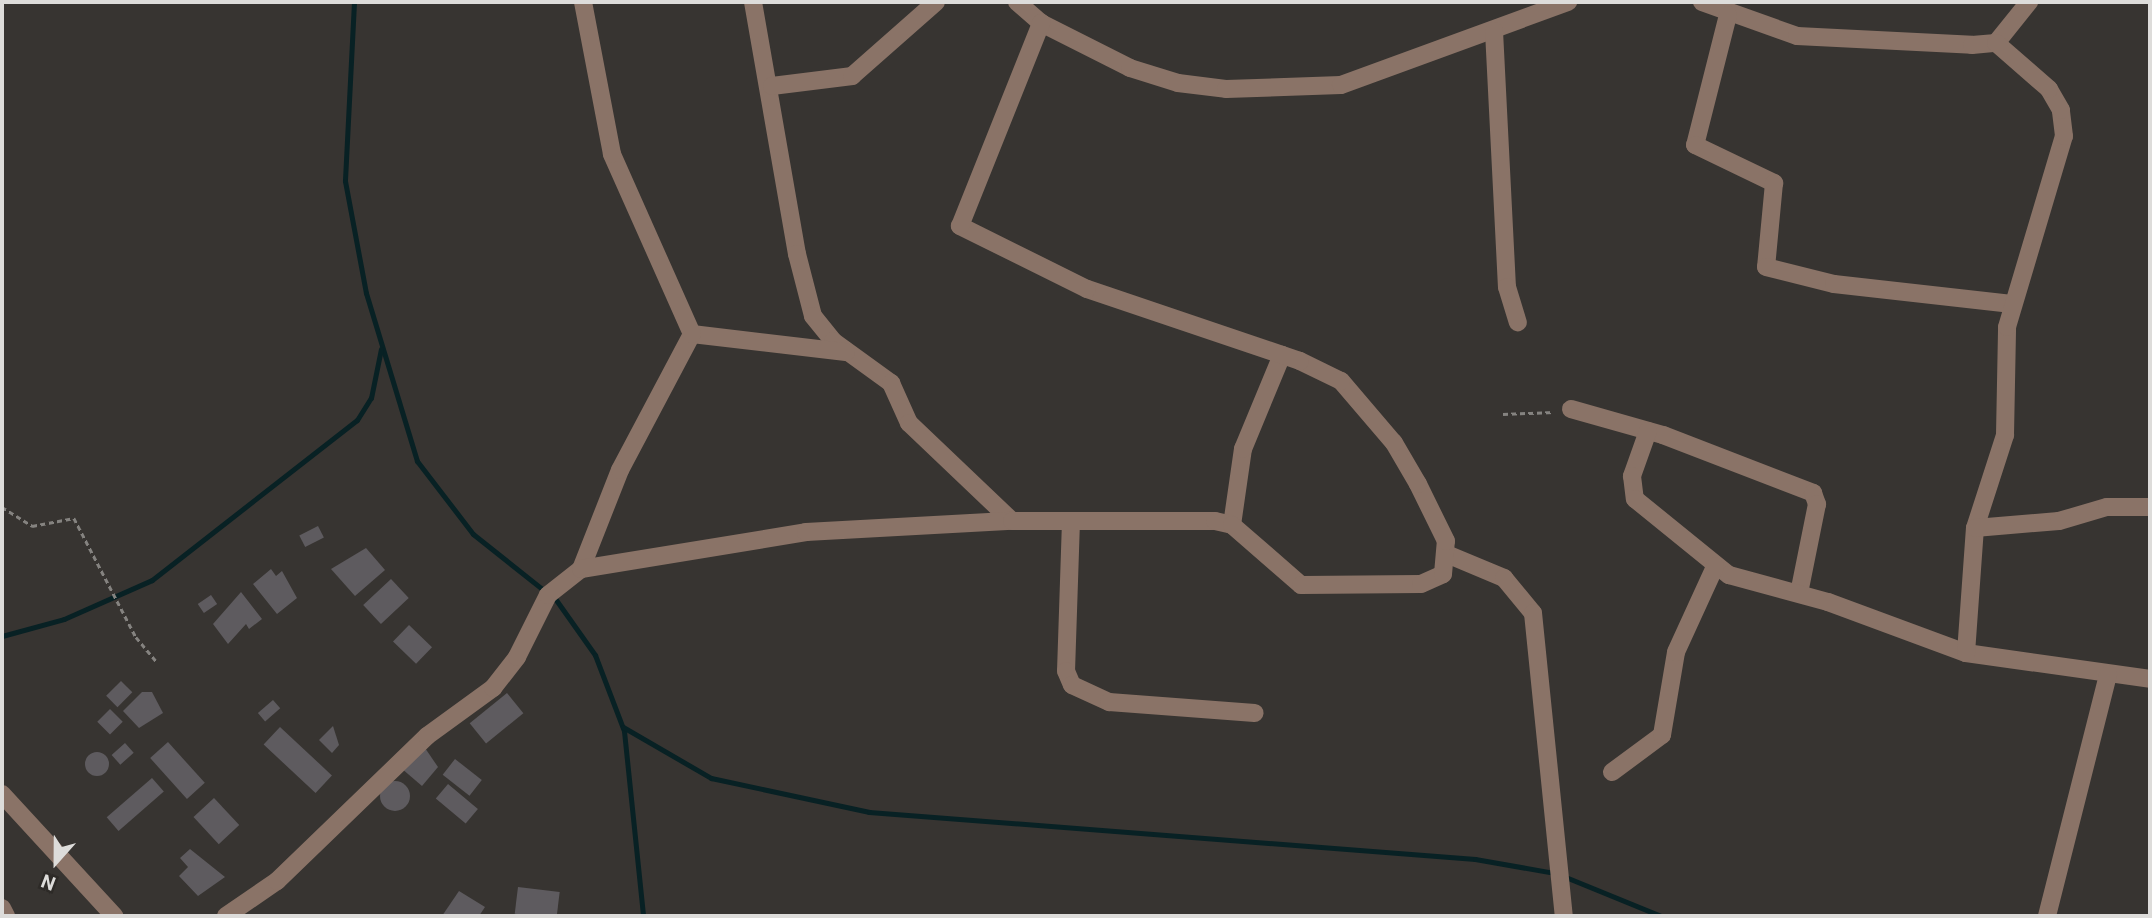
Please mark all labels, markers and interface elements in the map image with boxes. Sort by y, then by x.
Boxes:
north arrow [21,827,91,897]
text: N [38,869,59,895]

